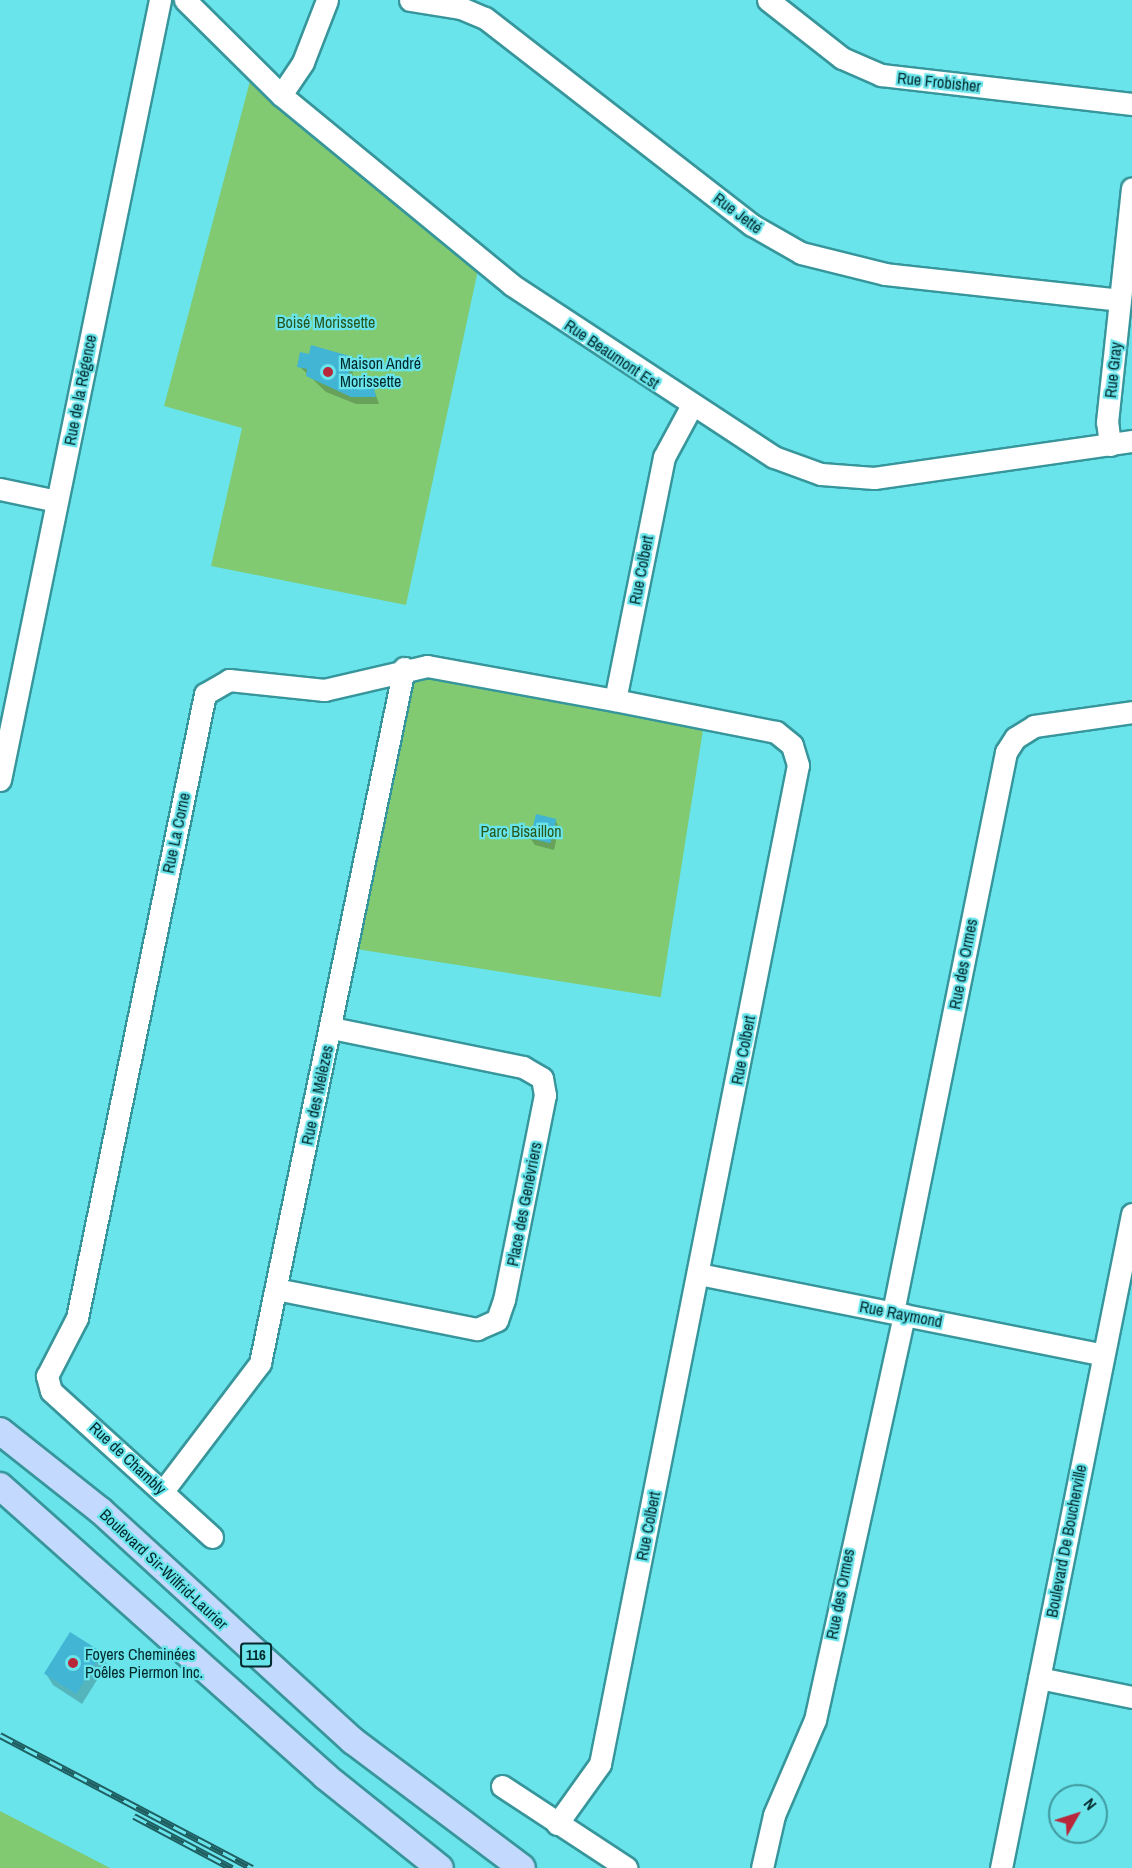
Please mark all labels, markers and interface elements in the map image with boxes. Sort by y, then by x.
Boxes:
street label: Rue Frobisher [896,68,982,96]
street label: Rue Jetté [710,188,766,238]
park label: Boisé Morissette [277,312,375,332]
street label: Rue Beaumont Est [561,315,663,393]
street label: Rue de la Régence [60,333,100,447]
street label: Rue Gray [1101,341,1125,399]
place label: Maison André Morissette [340,353,422,391]
marker: Maison André Morissette [321,365,335,379]
street label: Rue Colbert [625,534,657,606]
street label: Rue La Corne [158,791,194,875]
park label: Parc Bisaillon [481,821,561,841]
street label: Rue des Ormes [945,917,981,1011]
street label: Rue Colbert [727,1014,759,1086]
street label: Rue des Mélèzes [297,1043,337,1147]
street label: Place des Genévriers [503,1140,545,1268]
street label: Rue Raymond [858,1297,944,1331]
street label: Rue de Chambly [86,1418,170,1498]
street label: Boulevard De Boucherville [1042,1463,1090,1619]
street label: Rue Colbert [632,1490,664,1562]
street label: Boulevard Sir-Wilfrid-Laurier [96,1505,232,1633]
street label: Rue des Ormes [822,1547,858,1641]
road number: 116 [240,1643,272,1667]
place label: Foyers Cheminées Poêles Piermon Inc. [85,1644,203,1682]
marker: Foyers Cheminées Poêles Piermon Inc. [66,1656,80,1670]
north arrow [1048,1784,1108,1844]
text: N [1079,1793,1102,1815]

